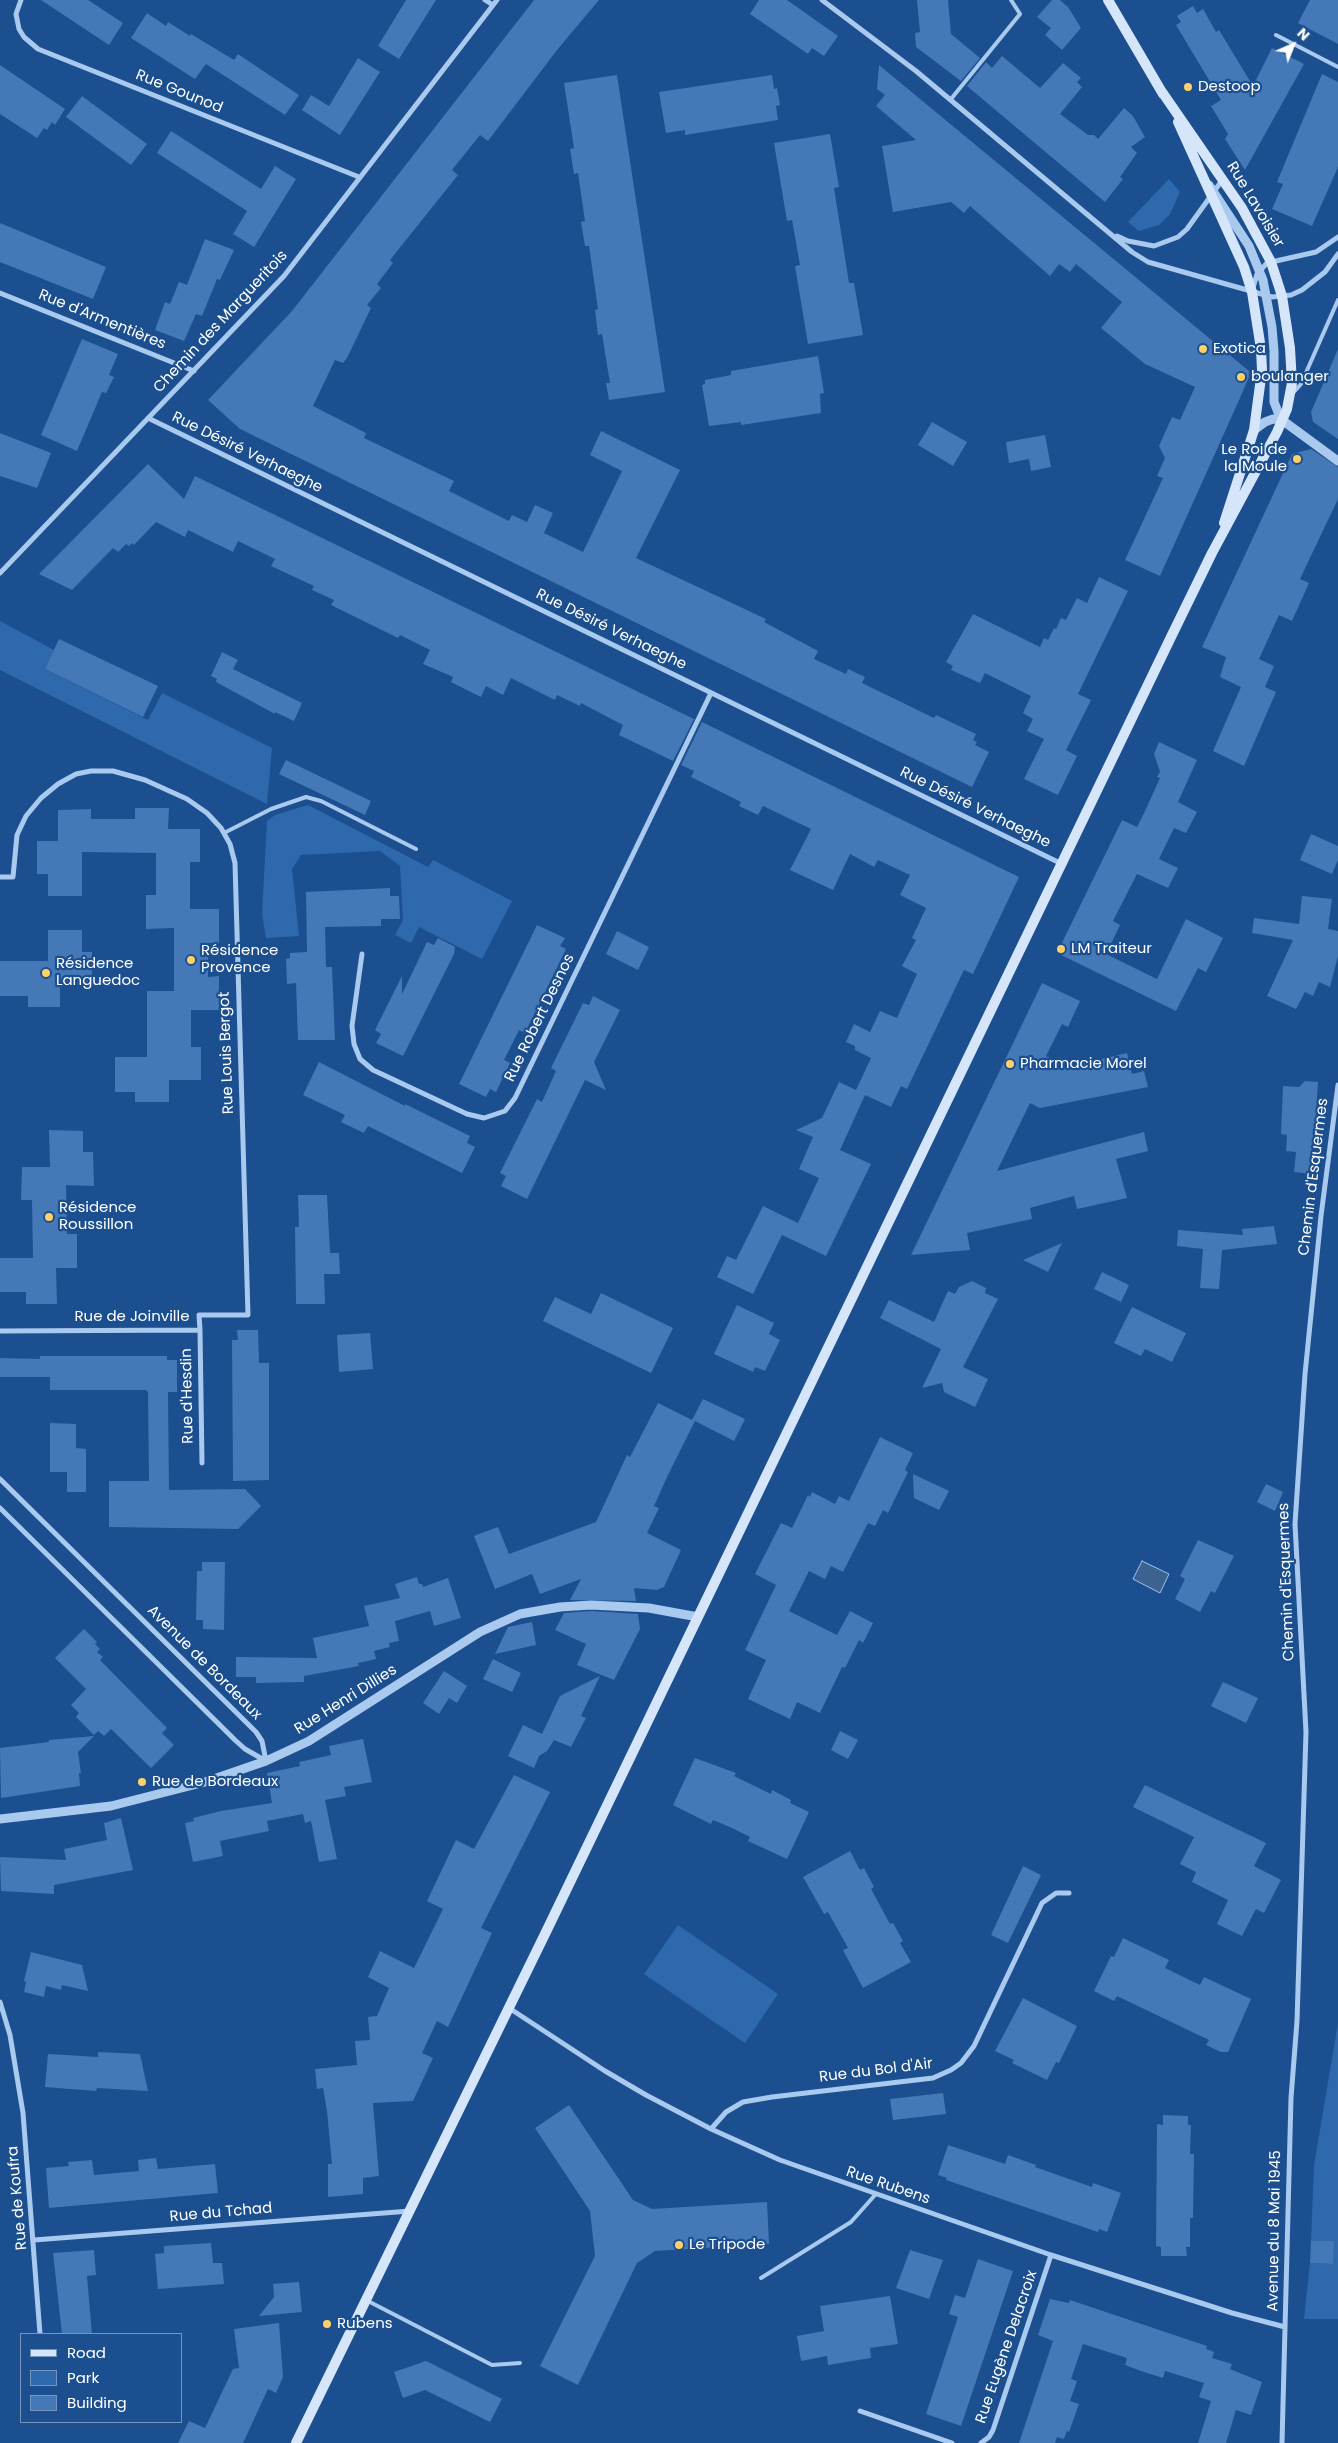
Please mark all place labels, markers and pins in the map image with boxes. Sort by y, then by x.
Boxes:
place label: Destoop [1198,78,1261,96]
marker: Destoop [1182,81,1194,93]
place label: Exotica [1213,340,1266,358]
marker: Exotica [1197,343,1209,355]
place label: boulanger [1251,368,1329,386]
marker: boulanger [1235,371,1247,383]
place label: Le Roi de la Moule [1221,441,1287,476]
marker: Le Roi de la Moule [1291,453,1303,465]
place label: LM Traiteur [1071,940,1152,958]
place label: Résidence Provence [201,942,278,977]
marker: LM Traiteur [1055,943,1067,955]
marker: Résidence Provence [185,954,197,966]
place label: Résidence Languedoc [56,955,140,990]
marker: Résidence Languedoc [40,967,52,979]
place label: Pharmacie Morel [1020,1055,1147,1073]
marker: Pharmacie Morel [1004,1058,1016,1070]
place label: Résidence Roussillon [59,1199,136,1234]
marker: Résidence Roussillon [43,1211,55,1223]
place label: Rue de Bordeaux [152,1773,278,1791]
marker: Rue de Bordeaux [136,1776,148,1788]
place label: Le Tripode [689,2236,765,2254]
marker: Le Tripode [673,2239,685,2251]
place label: Rubens [337,2315,393,2333]
marker: Rubens [321,2318,333,2330]

